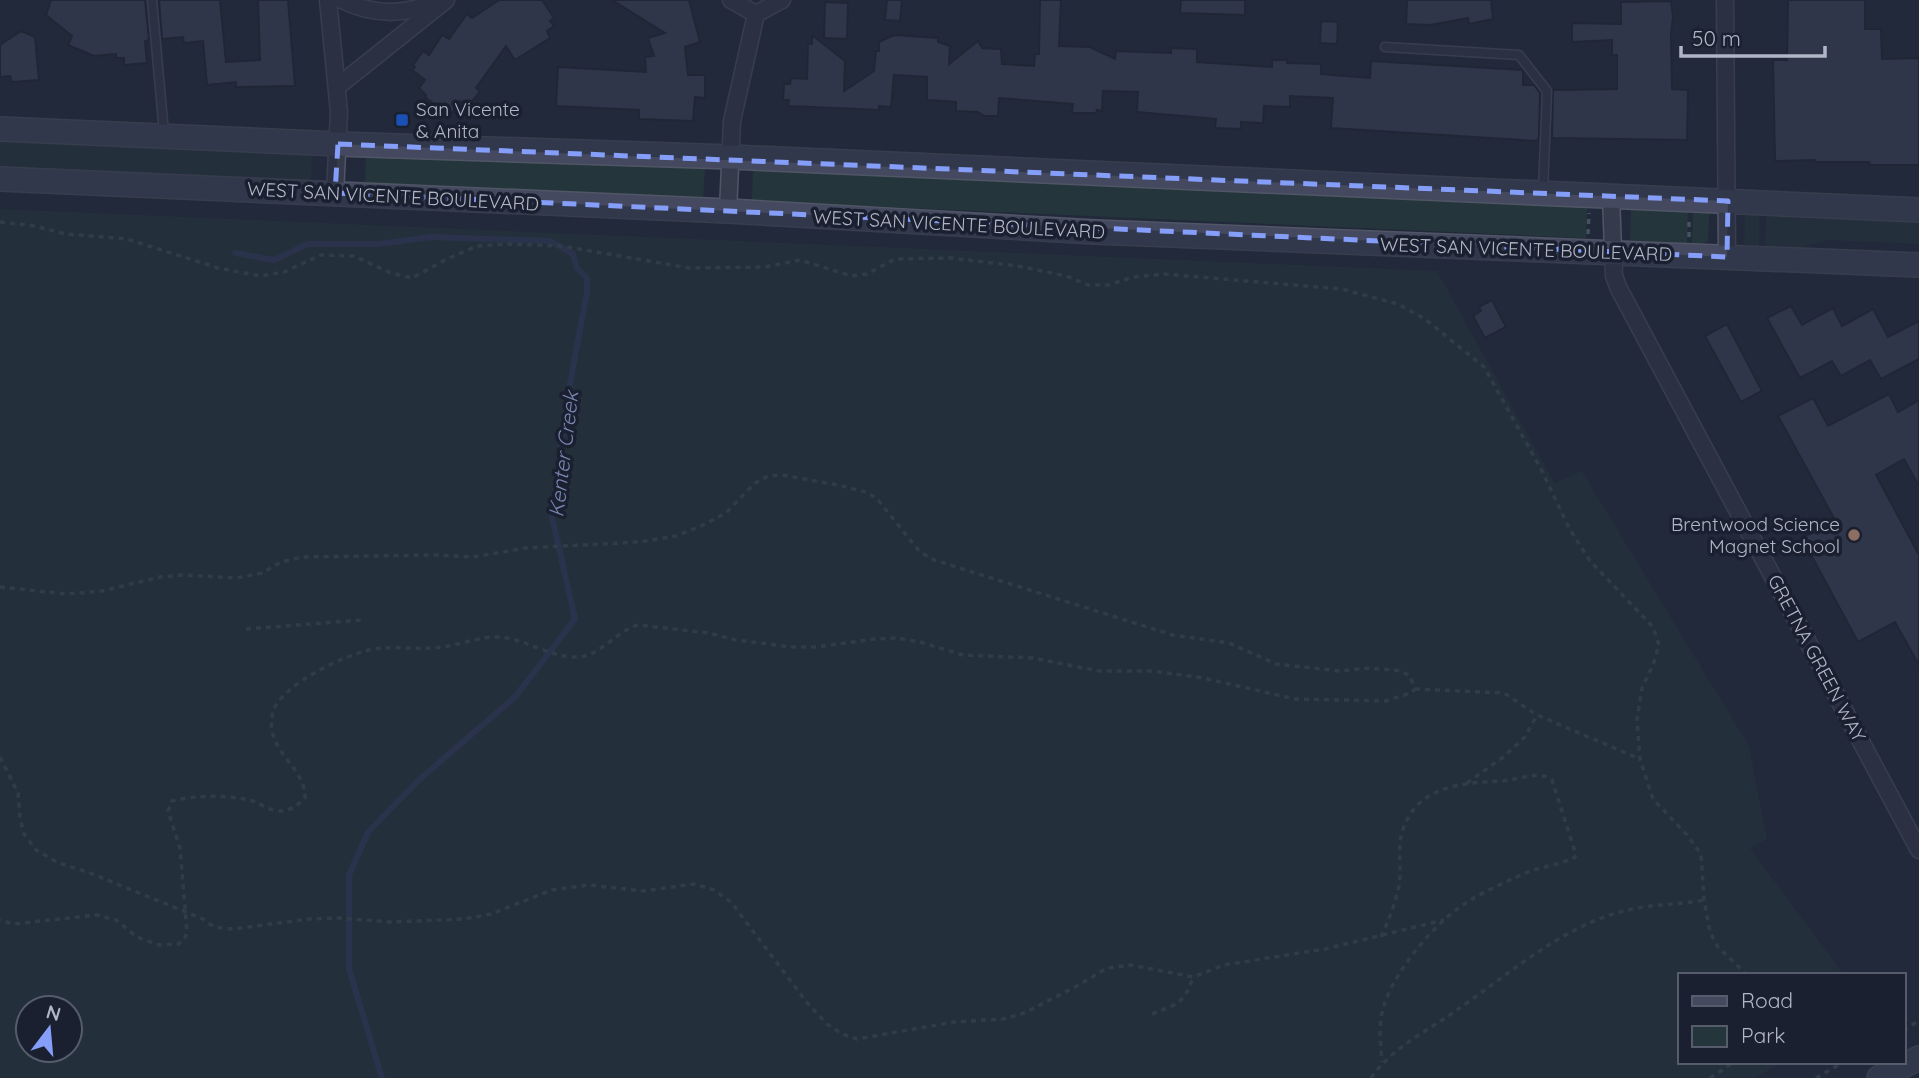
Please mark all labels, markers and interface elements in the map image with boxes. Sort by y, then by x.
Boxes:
scale bar [1681,14,1825,58]
text: 50 m [1692,25,1741,51]
place label: San Vicente & Anita [416,97,520,143]
marker: San Vicente & Anita [394,112,410,128]
street label: WEST SAN VICENTE BOULEVARD [246,176,540,216]
street label: WEST SAN VICENTE BOULEVARD [812,204,1106,244]
street label: WEST SAN VICENTE BOULEVARD [1379,232,1673,266]
water label: Kenter Creek [542,388,584,518]
place label: Brentwood Science Magnet School [1671,512,1840,558]
marker: Brentwood Science Magnet School [1846,527,1862,543]
street label: GRETNA GREEN WAY [1763,570,1871,746]
legend [1678,973,1905,1064]
text: Road [1741,987,1793,1013]
north arrow [14,994,84,1064]
text: N [44,999,64,1026]
text: Park [1741,1022,1785,1048]

